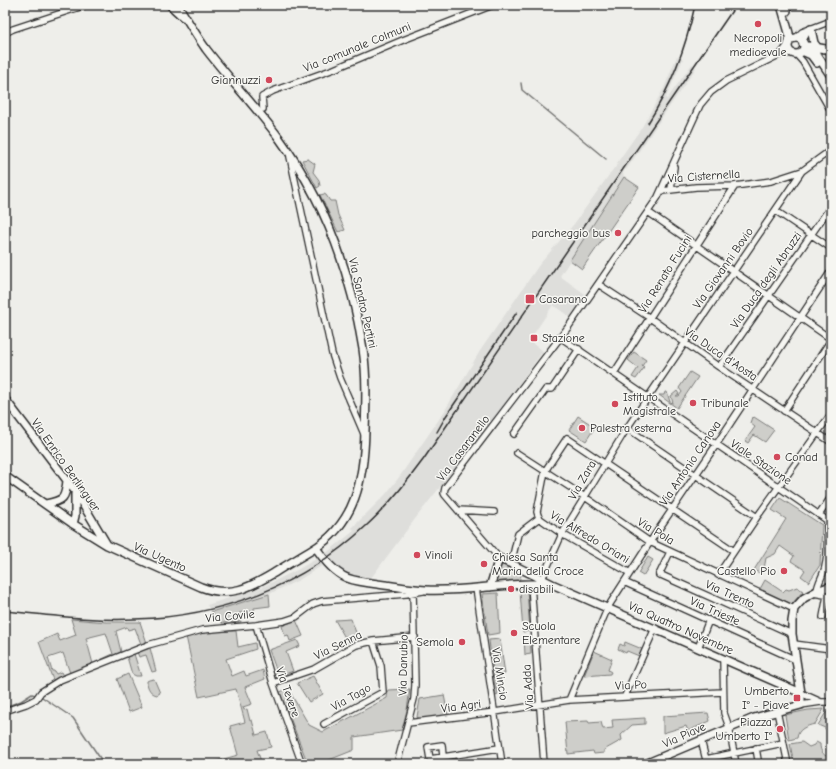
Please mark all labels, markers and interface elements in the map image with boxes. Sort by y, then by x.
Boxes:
street label: Via comunale Colmuni [301,19,413,75]
marker: Necropoli medioevale [753,19,763,29]
place label: Necropoli medioevale [730,31,787,59]
place label: Giannuzzi [211,73,261,87]
marker: Giannuzzi [264,75,274,85]
street label: Via Cisternella [667,166,741,186]
street label: Via Giovanni Bovio [690,225,756,311]
place label: parcheggio bus [531,226,610,240]
marker: parcheggio bus [613,228,623,238]
street label: Via Duca degli Abruzzi [727,229,805,331]
street label: Via Renato Fucini [635,232,695,316]
street label: Via Sandro Pertini [346,256,380,350]
place label: Casarano [539,292,587,306]
marker: Casarano [524,293,536,305]
street label: Via Duca d'Aosta [682,324,760,384]
place label: Stazione [542,331,585,345]
marker: Stazione [529,333,539,343]
place label: Istituto Magistrale [623,390,676,418]
place label: Tribunale [701,396,749,410]
marker: Tribunale [688,398,698,408]
marker: Istituto Magistrale [610,399,620,409]
street label: Via Casaranello [434,412,492,484]
street label: Via Enrico Berlinguer [29,416,104,514]
street label: Via Antonio Canova [656,418,724,508]
place label: Palestra esterna [590,421,672,435]
marker: Palestra esterna [577,423,587,433]
street label: Viale Stazione [728,436,794,488]
place label: Conad [785,450,818,464]
marker: Conad [772,452,782,462]
street label: Via Zara [565,458,599,502]
street label: Via Alfredo Oriani [548,508,632,566]
street label: Via Pola [635,515,677,547]
street label: Via Ugento [132,539,188,575]
place label: Vinoli [425,548,453,562]
marker: Vinoli [412,550,422,560]
place label: Chiesa Santa Maria della Croce [492,550,584,578]
marker: Chiesa Santa Maria della Croce [479,559,489,569]
place label: Castello Pio [717,564,776,578]
marker: Castello Pio [779,566,789,576]
street label: Via Trento [703,577,757,611]
place label: disabili [519,582,554,596]
marker: disabili [506,584,516,594]
street label: Via Trieste [688,594,742,628]
street label: Via Quattro Novembre [626,598,736,658]
street label: Via Covile [205,607,255,625]
place label: Scuola Elementare [522,619,580,647]
street label: Via Senna [312,627,364,663]
marker: Scuola Elementare [509,628,519,638]
street label: Via Danubio [395,634,411,696]
place label: Semola [416,635,454,649]
marker: Semola [457,637,467,647]
street label: Via Mincio [489,646,511,702]
street label: Via Adda [519,664,537,710]
street label: Via Tevere [273,665,303,719]
street label: Via Po [615,677,647,693]
street label: Via Tago [329,680,373,714]
place label: Umberto I° - Piave [742,684,789,712]
marker: Umberto I° - Piave [792,693,802,703]
street label: Via Agri [440,697,482,715]
place label: Piazza Umberto I° [715,715,772,743]
street label: Via Piave [660,719,708,751]
marker: Piazza Umberto I° [775,724,785,734]

